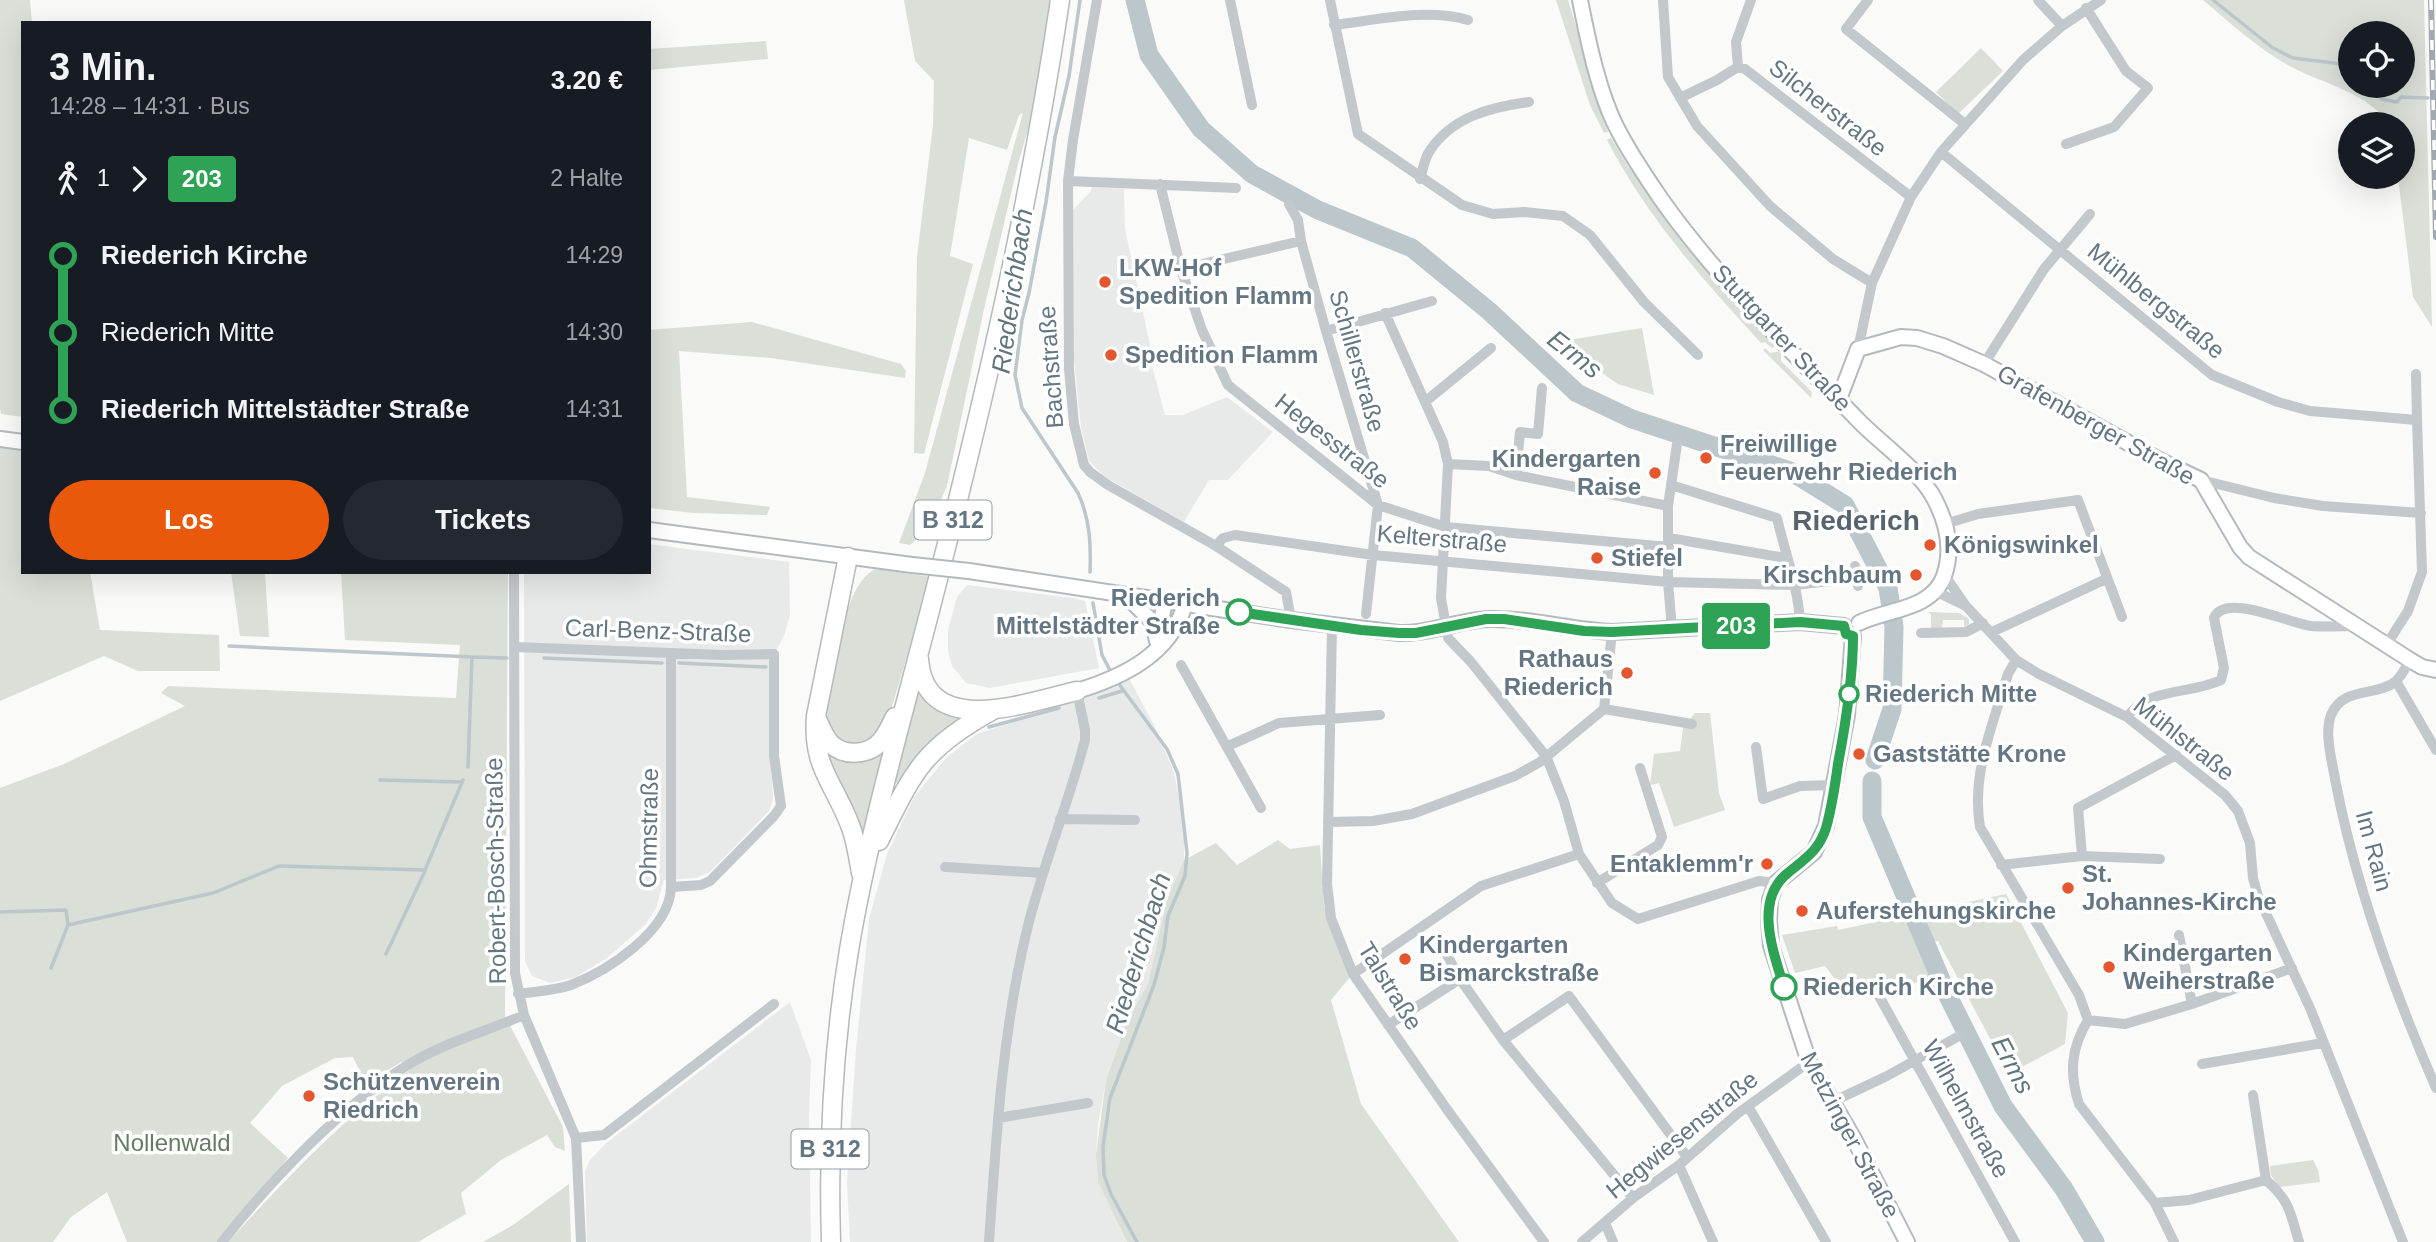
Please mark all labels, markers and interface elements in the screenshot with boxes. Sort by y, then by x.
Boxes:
map controls [2338,21,2415,189]
button: locate [2338,21,2415,98]
text: 3 Min. [49,46,157,88]
street label: Silcherstraße [1764,53,1892,162]
text: 3.20 € [551,65,623,95]
text: 14:28 – 14:31 · Bus [49,93,250,119]
button: layers [2338,112,2415,189]
icon: walk [49,160,87,198]
icon: forward [120,160,158,198]
text: 1 [97,165,110,191]
text: 203 [182,165,222,192]
text: 2 Halte [550,165,623,191]
water label: Riederichbach [986,207,1038,375]
street label: Mühlbergstraße [2083,237,2230,364]
text: Riederich Kirche [101,240,308,270]
text: 14:29 [565,242,623,268]
place label: LKW-Hof Spedition Flamm [1119,254,1312,309]
street label: Stuttgarter Straße [1707,259,1857,417]
marker: LKW-Hof Spedition Flamm [1097,274,1113,290]
street label: Schillerstraße [1324,287,1391,435]
street label: Bachstraße [1033,305,1068,429]
text: Riederich Mitte [101,317,274,347]
text: 14:30 [565,319,623,345]
water label: Erms [1542,324,1608,384]
place label: Spedition Flamm [1125,341,1318,368]
marker: Spedition Flamm [1103,347,1119,363]
street label: Grafenberger Straße [1993,359,2200,490]
street label: Hegesstraße [1270,388,1395,494]
text: Riederich Mittelstädter Straße [101,394,469,424]
text: 14:31 [565,396,623,422]
place label: Freiwillige Feuerwehr Riederich [1720,430,1957,485]
place label: Kindergarten Raise [1492,445,1641,500]
marker: Freiwillige Feuerwehr Riederich [1698,450,1714,466]
marker: Kindergarten Raise [1647,465,1663,481]
button: Los [49,480,329,560]
button: Tickets [343,480,623,560]
road number: B 312 [914,500,992,540]
district label: Riederich [1792,505,1920,536]
street label: Kelterstraße [1376,519,1508,558]
place label: Königswinkel [1944,531,2099,558]
marker: Königswinkel [1922,537,1938,553]
place label: Stiefel [1611,544,1683,571]
marker: Stiefel [1589,550,1605,566]
place label: Kirschbaum [1763,561,1902,588]
marker: Kirschbaum [1908,567,1924,583]
place label: Riederich Mittelstädter Straße [996,584,1220,639]
marker: Riederich Mittelstädter Straße [1226,599,1252,625]
line badge: 203 [1696,603,1776,649]
text: 203 [1716,612,1756,639]
street label: Carl-Benz-Straße [564,614,752,647]
place label: Rathaus Riederich [1504,645,1613,700]
marker: Rathaus Riederich [1619,665,1635,681]
place label: Riederich Mitte [1865,680,2037,707]
marker: Riederich Mitte [1839,684,1859,704]
street label: Mühlstraße [2129,691,2240,786]
place label: Gaststätte Krone [1873,740,2066,767]
marker: Gaststätte Krone [1851,746,1867,762]
street label: Robert-Bosch-Straße [480,757,511,985]
street label: Ohmstraße [634,768,663,888]
street label: Im Rain [2351,807,2398,894]
place label: Entaklemm'r [1610,850,1753,877]
marker: Entaklemm'r [1759,856,1775,872]
place label: St. Johannes-Kirche [2082,860,2277,915]
water label: Riederichbach [1099,869,1177,1037]
marker: St. Johannes-Kirche [2060,880,2076,896]
place label: Auferstehungskirche [1816,897,2056,924]
marker: Auferstehungskirche [1794,903,1810,919]
place label: Kindergarten Bismarckstraße [1419,931,1599,986]
street label: Talstraße [1353,937,1428,1035]
place label: Kindergarten Weiherstraße [2123,939,2275,994]
marker: Kindergarten Bismarckstraße [1397,951,1413,967]
marker: Kindergarten Weiherstraße [2101,959,2117,975]
place label: Riederich Kirche [1803,973,1994,1000]
marker: Riederich Kirche [1771,974,1797,1000]
water label: Erms [1986,1031,2040,1099]
street label: Wilhelmstraße [1917,1035,2015,1182]
street label: Metzinger Straße [1795,1047,1906,1222]
street label: Hegwiesenstraße [1601,1065,1763,1204]
place label: Schützenverein Riedrich [323,1068,500,1123]
marker: Schützenverein Riedrich [301,1088,317,1104]
park label: Nollenwald [113,1129,231,1156]
road number: B 312 [792,1130,868,1168]

